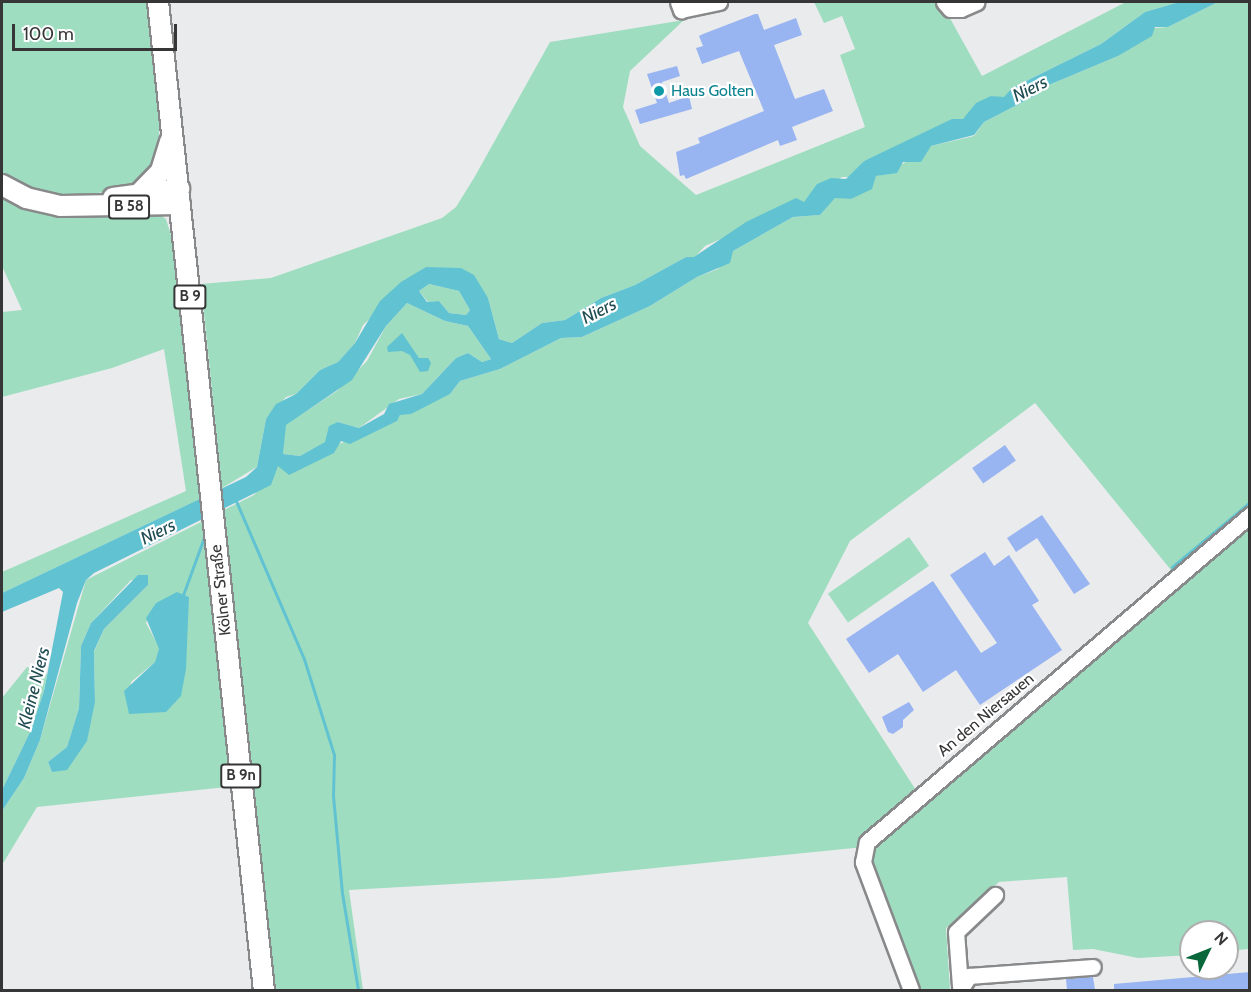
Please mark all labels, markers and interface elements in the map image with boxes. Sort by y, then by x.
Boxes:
scale bar [15,12,180,50]
text: 100 m [23,23,74,45]
water label: Niers [1009,71,1051,107]
place label: Haus Golten [671,81,754,101]
marker: Haus Golten [652,84,666,98]
road number: B 58 [108,195,150,219]
road number: B 9 [172,285,208,309]
water label: Niers [578,293,620,329]
water label: Niers [137,514,179,550]
street label: Kölner Straße [207,544,235,636]
water label: Kleine Niers [13,645,55,731]
street label: An den Niersauen [934,669,1038,761]
road number: B 9n [220,764,262,788]
north arrow [1179,920,1239,980]
text: N [1210,928,1232,949]

